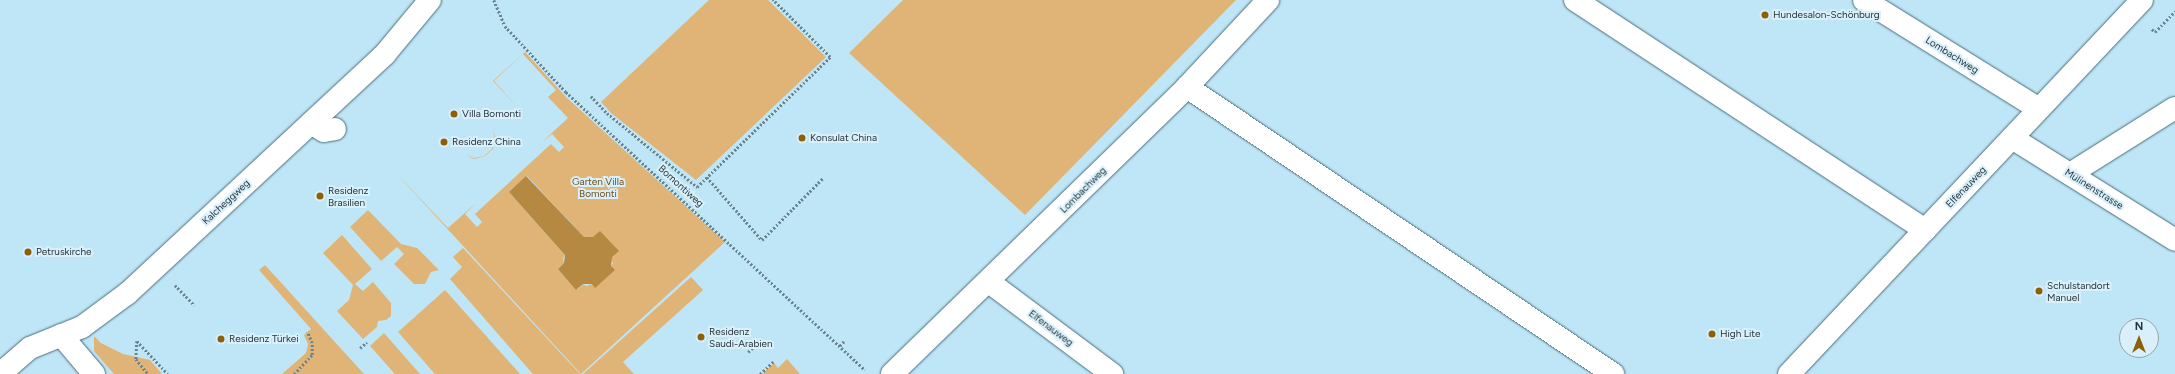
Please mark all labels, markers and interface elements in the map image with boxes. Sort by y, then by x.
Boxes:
place label: Hundesalon-Schönburg [1773,9,1880,21]
marker: Hundesalon-Schönburg [1760,10,1770,20]
street label: Lombachweg [1923,34,1981,76]
place label: Villa Bomonti [462,108,521,120]
marker: Villa Bomonti [449,109,459,119]
place label: Konsulat China [810,132,877,144]
marker: Konsulat China [797,133,807,143]
place label: Residenz China [452,136,521,148]
marker: Residenz China [439,137,449,147]
street label: Bomontiweg [656,162,706,210]
street label: Lombachweg [1057,164,1109,216]
street label: Elfenauweg [1943,164,1989,210]
street label: Mülinenstrasse [2062,166,2126,212]
park label: Garten Villa Bomonti [572,175,624,198]
street label: Kalcheggweg [200,177,252,227]
place label: Residenz Brasilien [328,184,369,208]
marker: Residenz Brasilien [315,191,325,201]
place label: Petruskirche [36,246,92,258]
marker: Petruskirche [23,247,33,257]
place label: Schulstandort Manuel [2047,279,2110,302]
marker: Schulstandort Manuel [2034,286,2044,296]
street label: Elfenauweg [1026,307,1076,349]
north arrow [2119,318,2159,358]
text: N [2135,320,2143,333]
place label: Residenz Saudi-Arabien [709,325,773,348]
place label: High Lite [1720,328,1760,340]
marker: High Lite [1707,329,1717,339]
marker: Residenz Saudi-Arabien [696,332,706,342]
place label: Residenz Türkei [229,333,299,345]
marker: Residenz Türkei [216,334,226,344]

